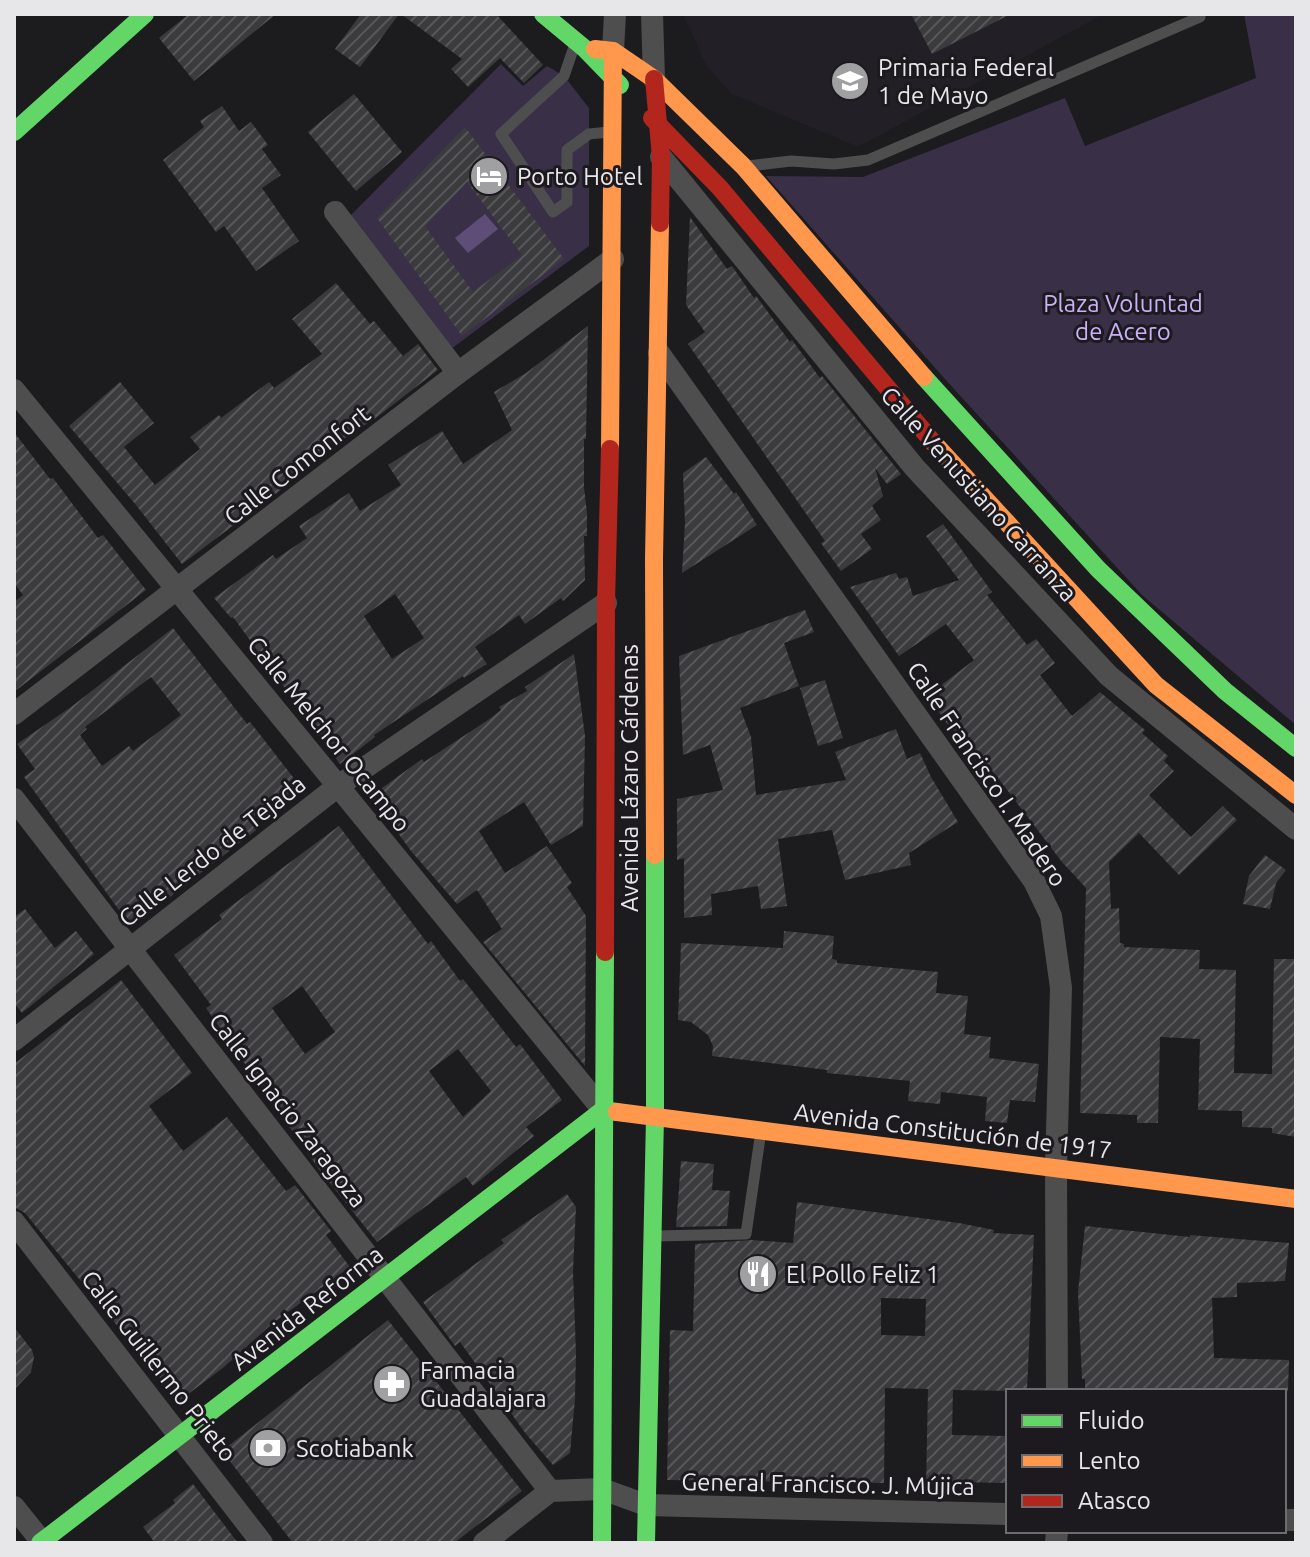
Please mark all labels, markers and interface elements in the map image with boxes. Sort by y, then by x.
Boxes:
place label: Primaria Federal 1 de Mayo [878,54,1054,109]
school or university icon: Primaria Federal 1 de Mayo [829,60,871,102]
hotel icon: Porto Hotel [468,155,510,197]
place label: Porto Hotel [517,163,643,190]
park label: Plaza Voluntad de Acero [1043,290,1203,345]
street label: Calle Venustiano Carranza [876,381,1082,607]
street label: Calle Comonfort [219,399,376,530]
street label: Calle Melchor Ocampo [242,631,416,837]
street label: Avenida Lázaro Cárdenas [616,644,643,912]
street label: Calle Francisco I. Madero [902,657,1072,891]
street label: Calle Lerdo de Tejada [113,770,311,932]
street label: Calle Ignacio Zaragoza [204,1007,372,1213]
street label: Avenida Constitución de 1917 [793,1098,1113,1164]
street label: Avenida Reforma [226,1240,388,1376]
restaurant icon: El Pollo Feliz 1 [737,1253,779,1295]
place label: El Pollo Feliz 1 [786,1261,940,1288]
street label: Calle Guillermo Prieto [76,1265,242,1467]
place label: Farmacia Guadalajara [420,1357,547,1412]
pharmacy icon: Farmacia Guadalajara [371,1363,413,1405]
legend [1006,1389,1286,1533]
text: Fluido [1078,1407,1145,1434]
bank icon: Scotiabank [247,1427,289,1469]
place label: Scotiabank [296,1435,414,1462]
text: Lento [1078,1447,1141,1474]
street label: General Francisco. J. Mújica [681,1468,975,1500]
text: Atasco [1078,1487,1151,1514]

